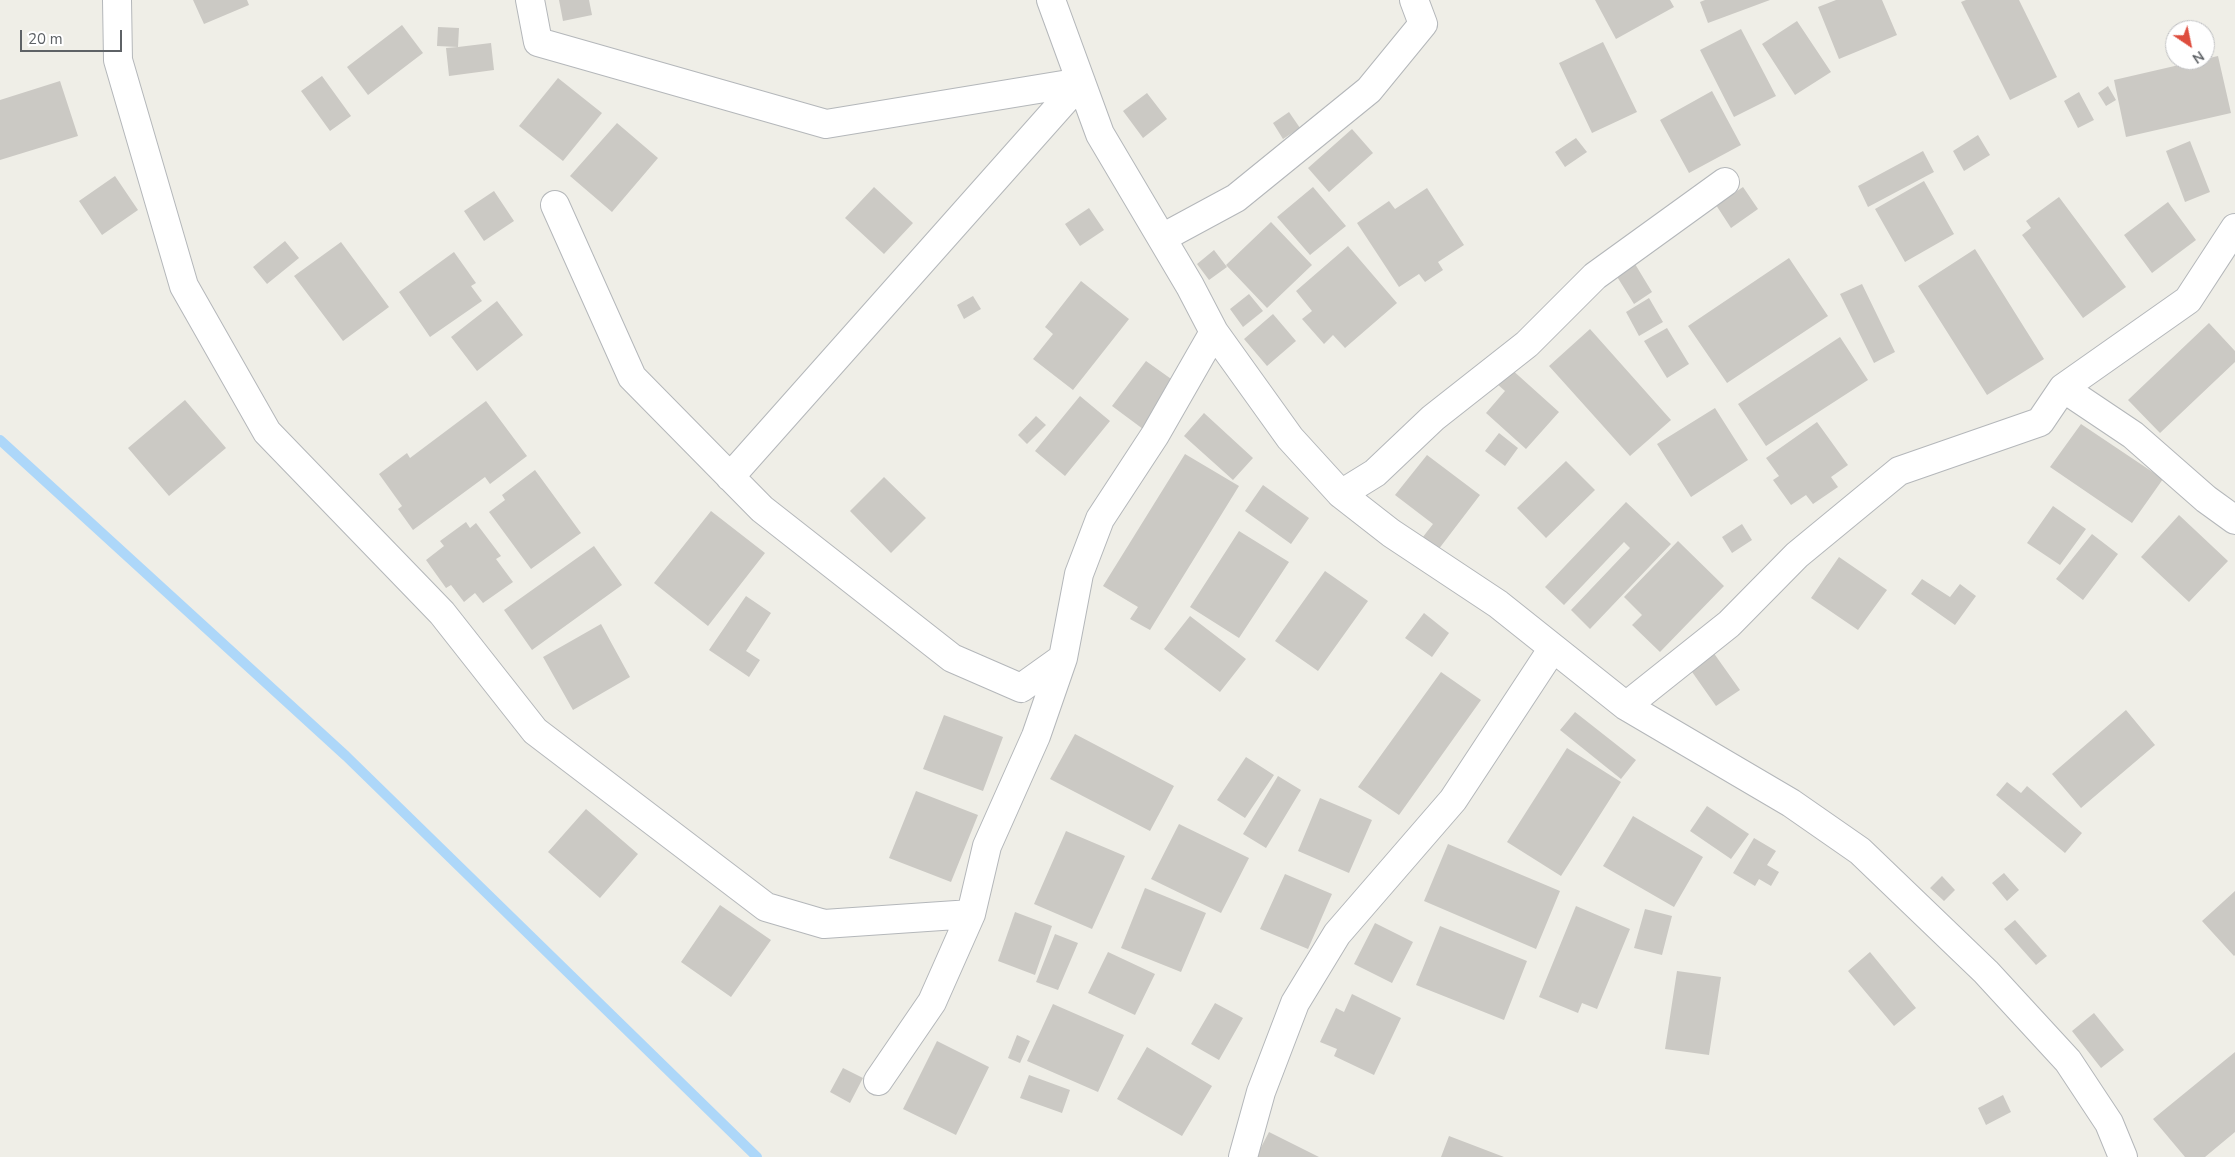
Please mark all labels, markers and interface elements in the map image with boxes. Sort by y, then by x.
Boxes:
scale bar [22,20,125,52]
north arrow [2165,20,2215,70]
text: 20 m [28,29,63,49]
text: N [2188,46,2208,68]

